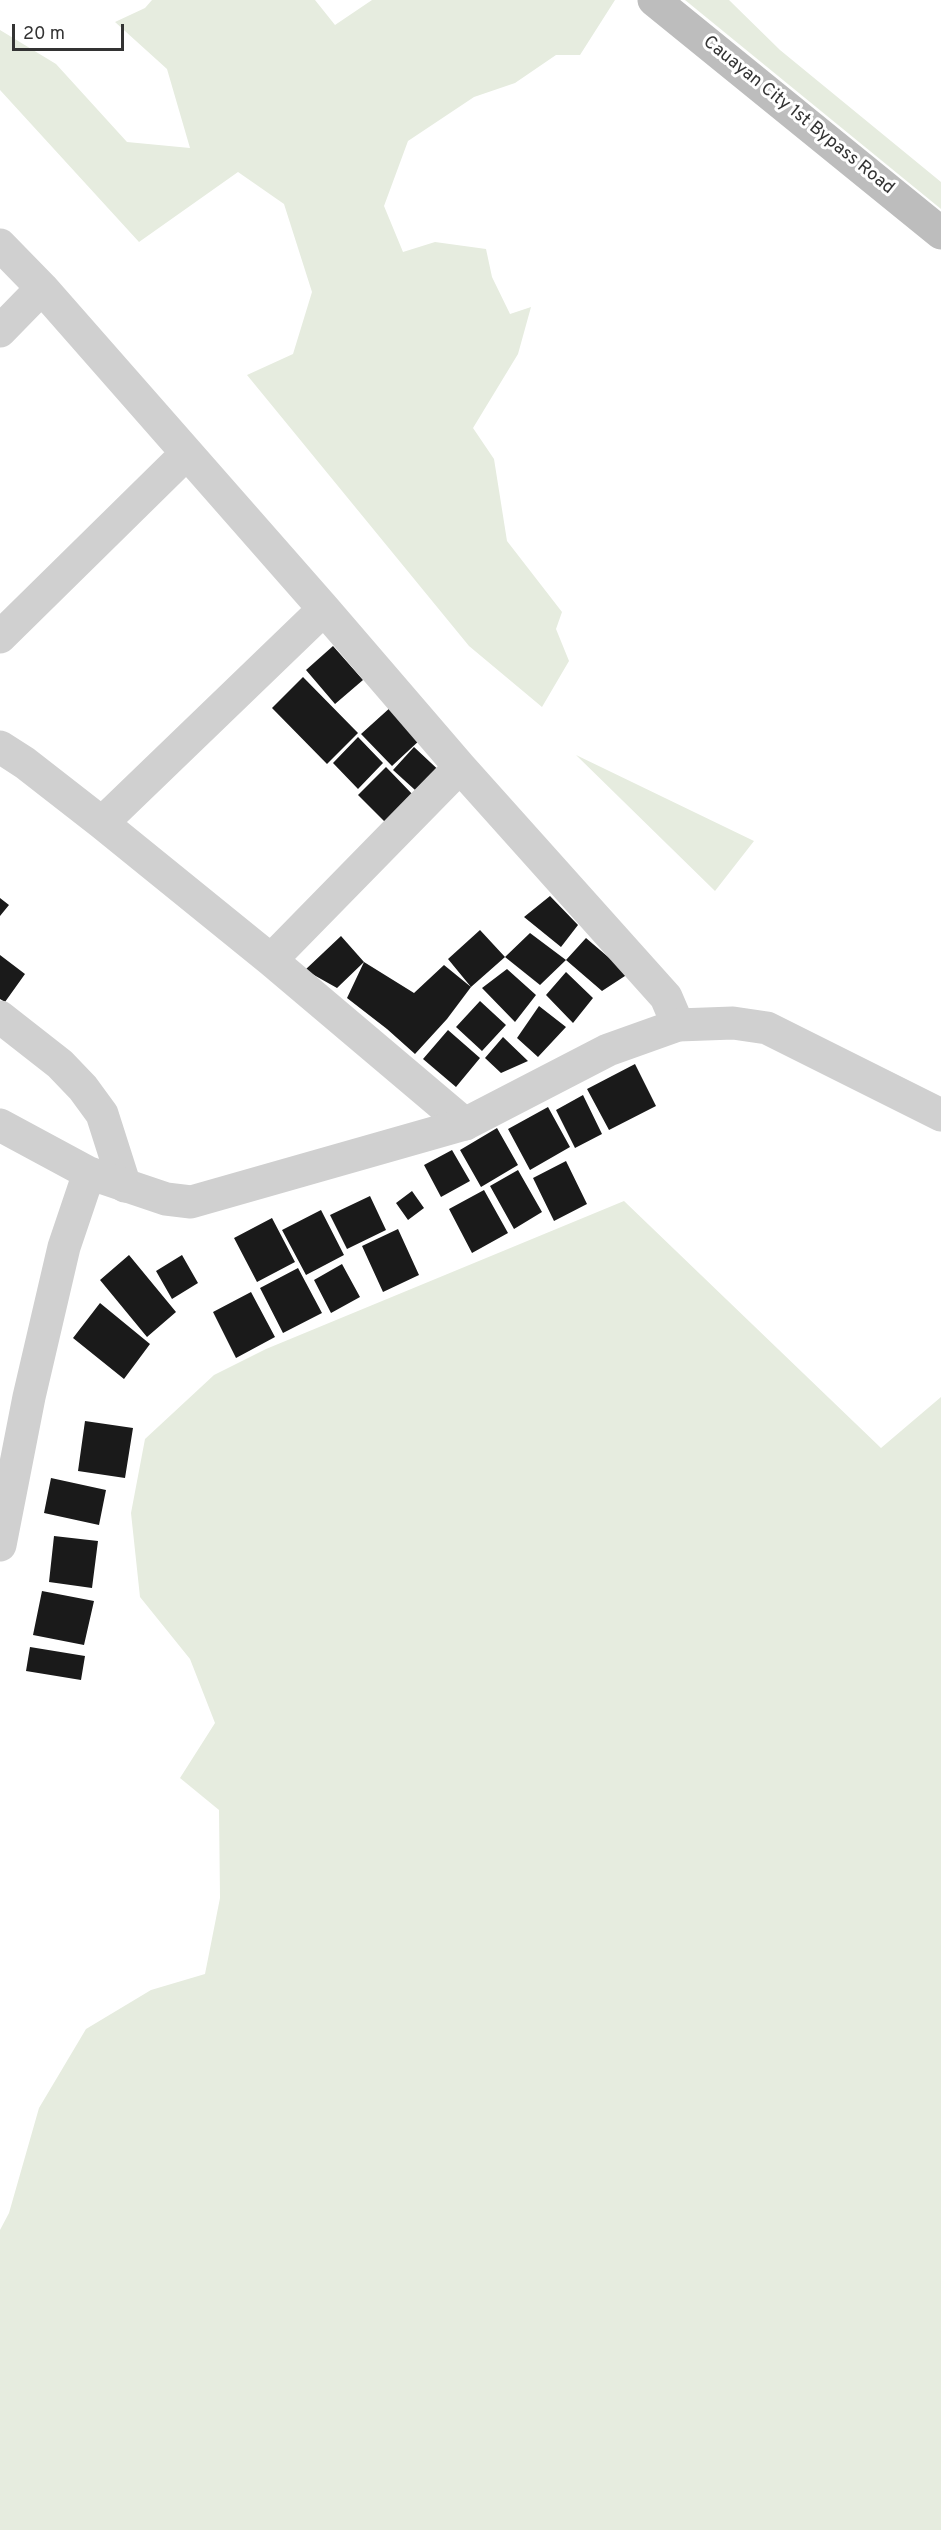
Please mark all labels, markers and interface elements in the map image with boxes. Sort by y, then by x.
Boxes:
scale bar [15,12,128,50]
text: 20 m [23,23,65,46]
street label: Cauayan City 1st Bypass Road [698,32,898,200]

